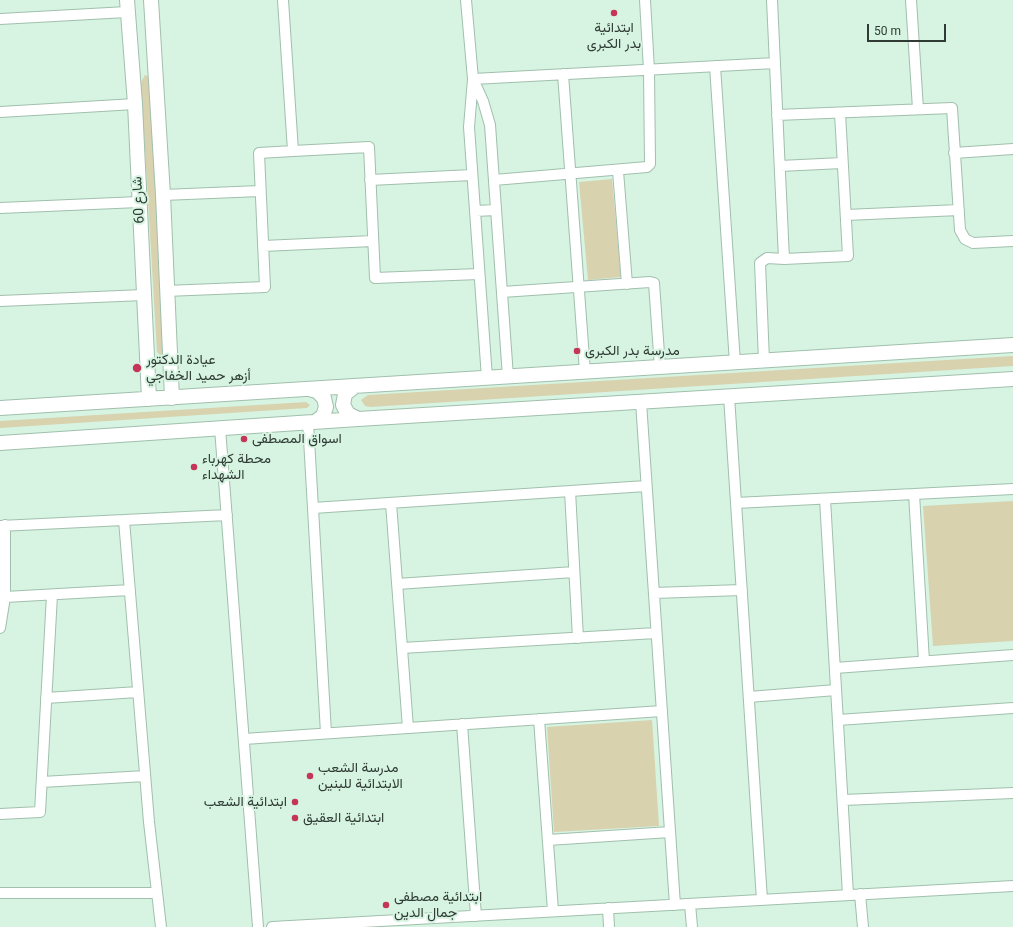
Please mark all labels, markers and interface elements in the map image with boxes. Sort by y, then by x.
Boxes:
marker: ابتدائية بدر الكبرى [609,8,619,18]
scale bar [869,16,948,42]
place label: ابتدائية بدر الكبرى [587,20,641,52]
text: 50 m [874,24,901,38]
street label: شارع 60 [129,176,149,224]
place label: مدرسة بدر الكبرى [585,343,680,359]
marker: مدرسة بدر الكبرى [572,346,582,356]
place label: عيادة الدكتور أزهر حميد الخفاجي [146,352,251,384]
marker: عيادة الدكتور أزهر حميد الخفاجي [131,362,143,374]
place label: اسواق المصطفى [252,431,342,447]
marker: اسواق المصطفى [239,434,249,444]
place label: محطة كهرباء الشهداء [202,451,271,484]
marker: محطة كهرباء الشهداء [189,462,199,472]
place label: مدرسة الشعب الابتدائية للبنين [318,760,403,792]
marker: مدرسة الشعب الابتدائية للبنين [305,771,315,781]
place label: ابتدائية الشعب [204,794,287,810]
marker: ابتدائية الشعب [290,797,300,807]
place label: ابتدائية العقيق [303,810,384,826]
marker: ابتدائية العقيق [290,813,300,823]
place label: ابتدائية مصطفى جمال الدين [394,889,482,922]
marker: ابتدائية مصطفى جمال الدين [381,900,391,910]

